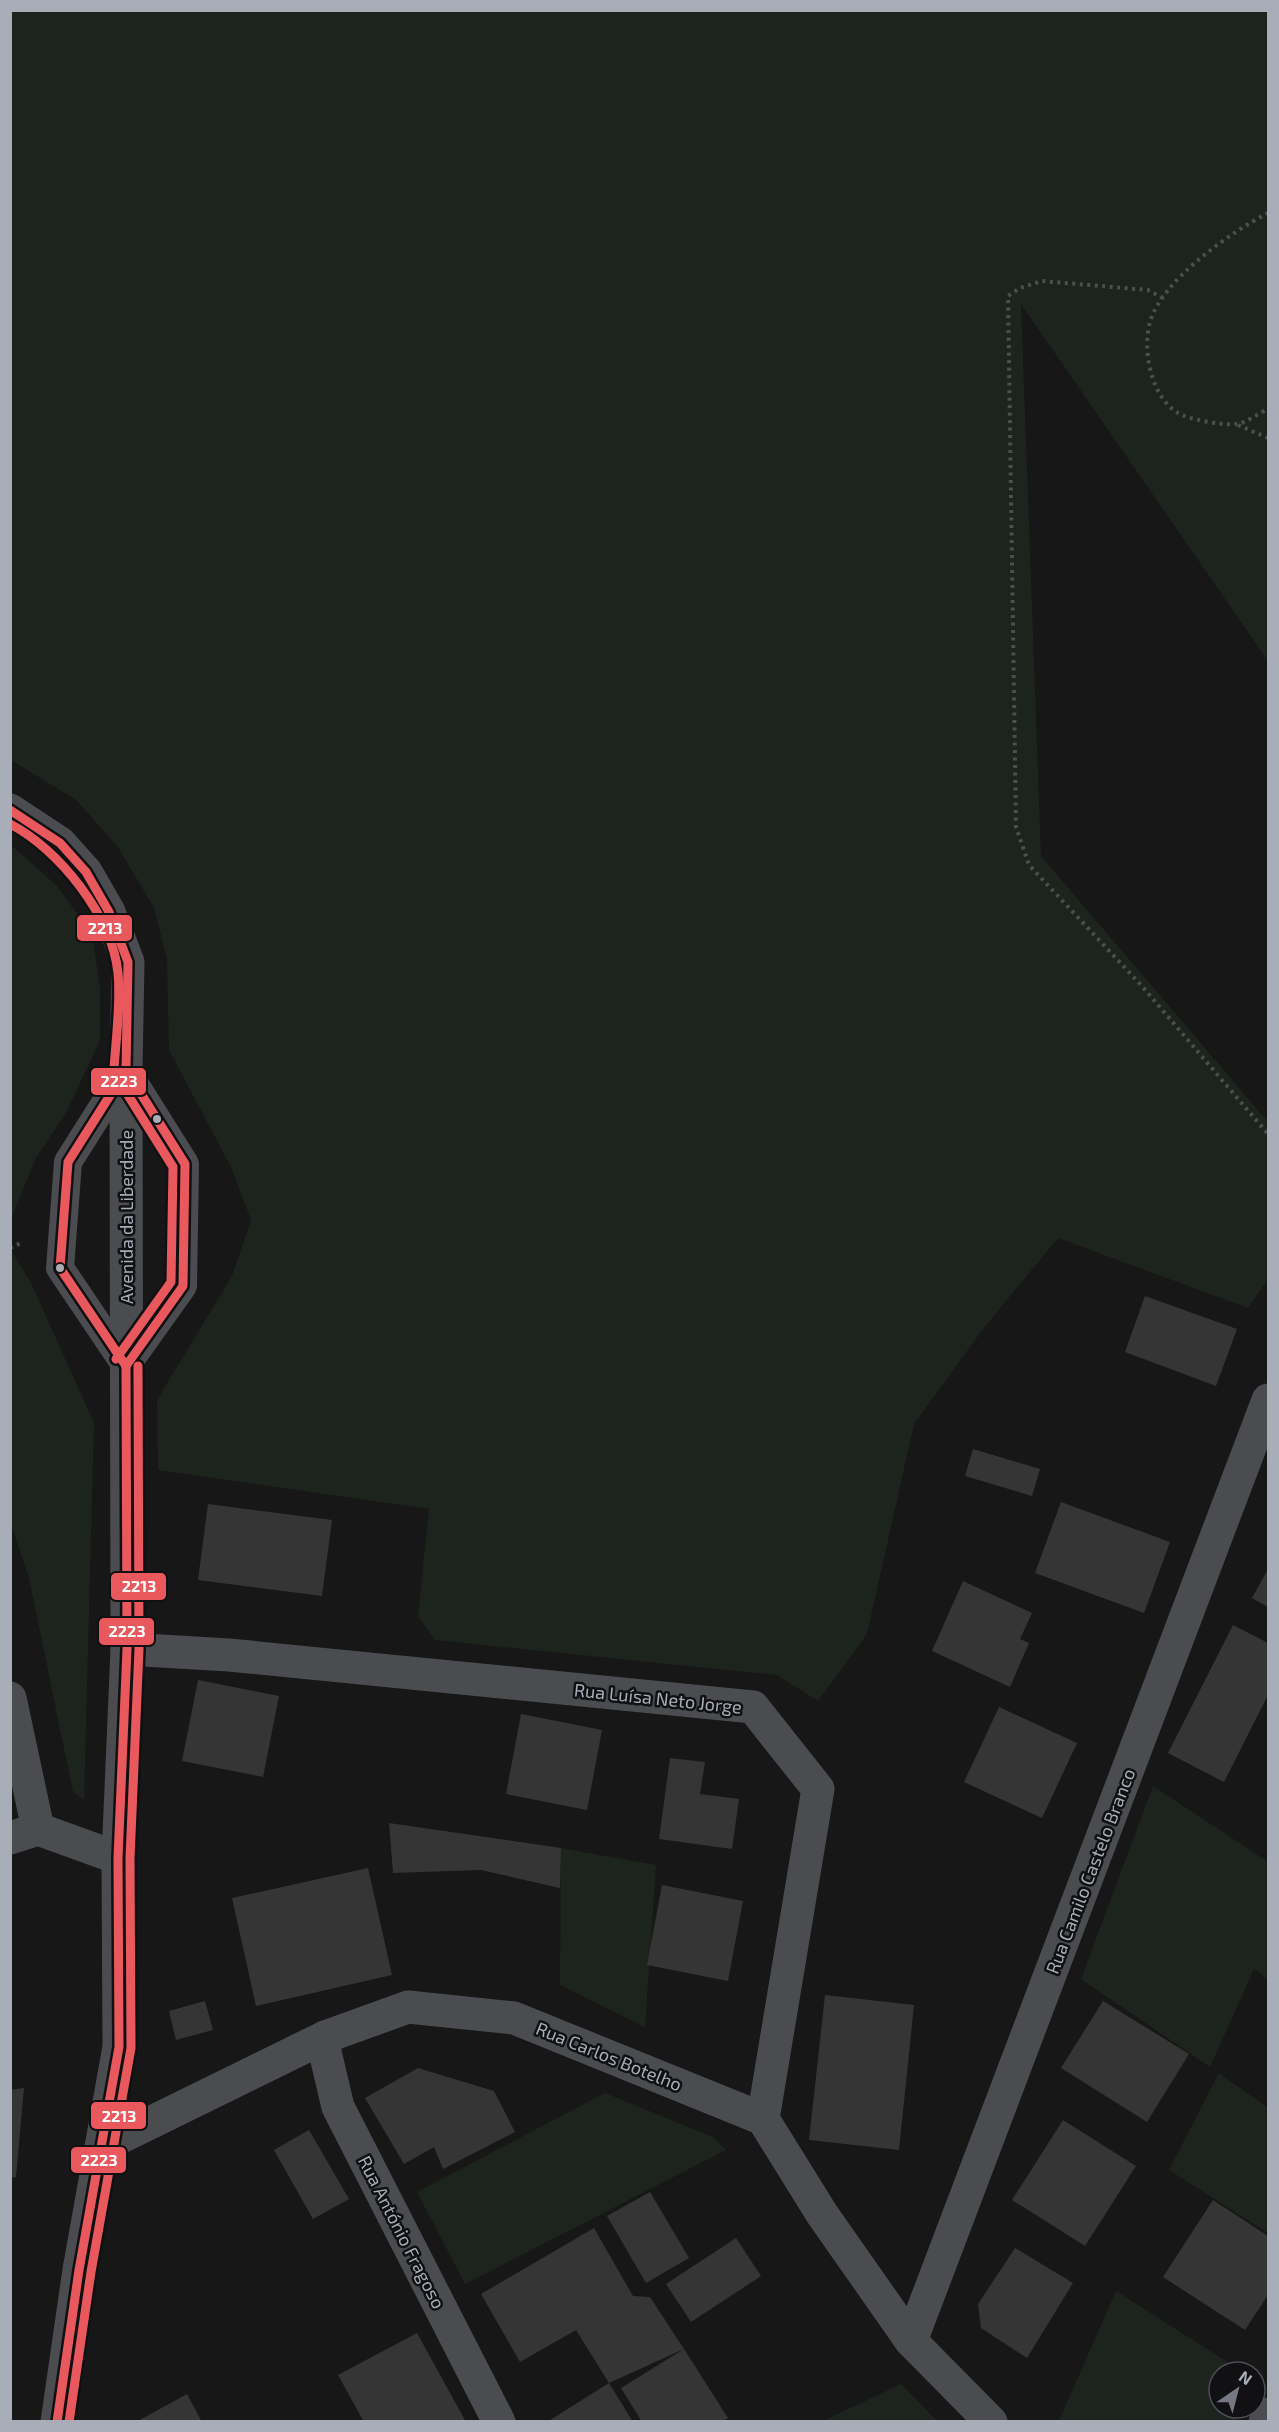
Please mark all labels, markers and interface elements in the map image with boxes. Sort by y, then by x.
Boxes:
line badge: 2213 [76,914,133,942]
text: 2213 [88,918,122,937]
line badge: 2223 [90,1067,147,1096]
text: 2223 [101,1071,137,1090]
unlabelled marker [151,1113,163,1125]
street label: Avenida da Liberdade [115,1130,137,1304]
unlabelled marker [54,1262,66,1274]
line badge: 2213 [110,1572,167,1601]
text: 2213 [122,1576,156,1595]
line badge: 2223 [98,1617,155,1646]
text: 2223 [109,1621,145,1640]
street label: Rua Luísa Neto Jorge [573,1678,743,1718]
street label: Rua Camilo Castelo Branco [1041,1765,1139,1977]
street label: Rua Carlos Botelho [533,2017,685,2095]
line badge: 2213 [90,2101,147,2130]
text: 2213 [102,2106,136,2125]
line badge: 2223 [70,2146,127,2174]
text: 2223 [81,2150,117,2169]
street label: Rua António Fragoso [354,2152,450,2312]
north arrow [1207,2360,1267,2420]
text: N [1236,2366,1256,2388]

